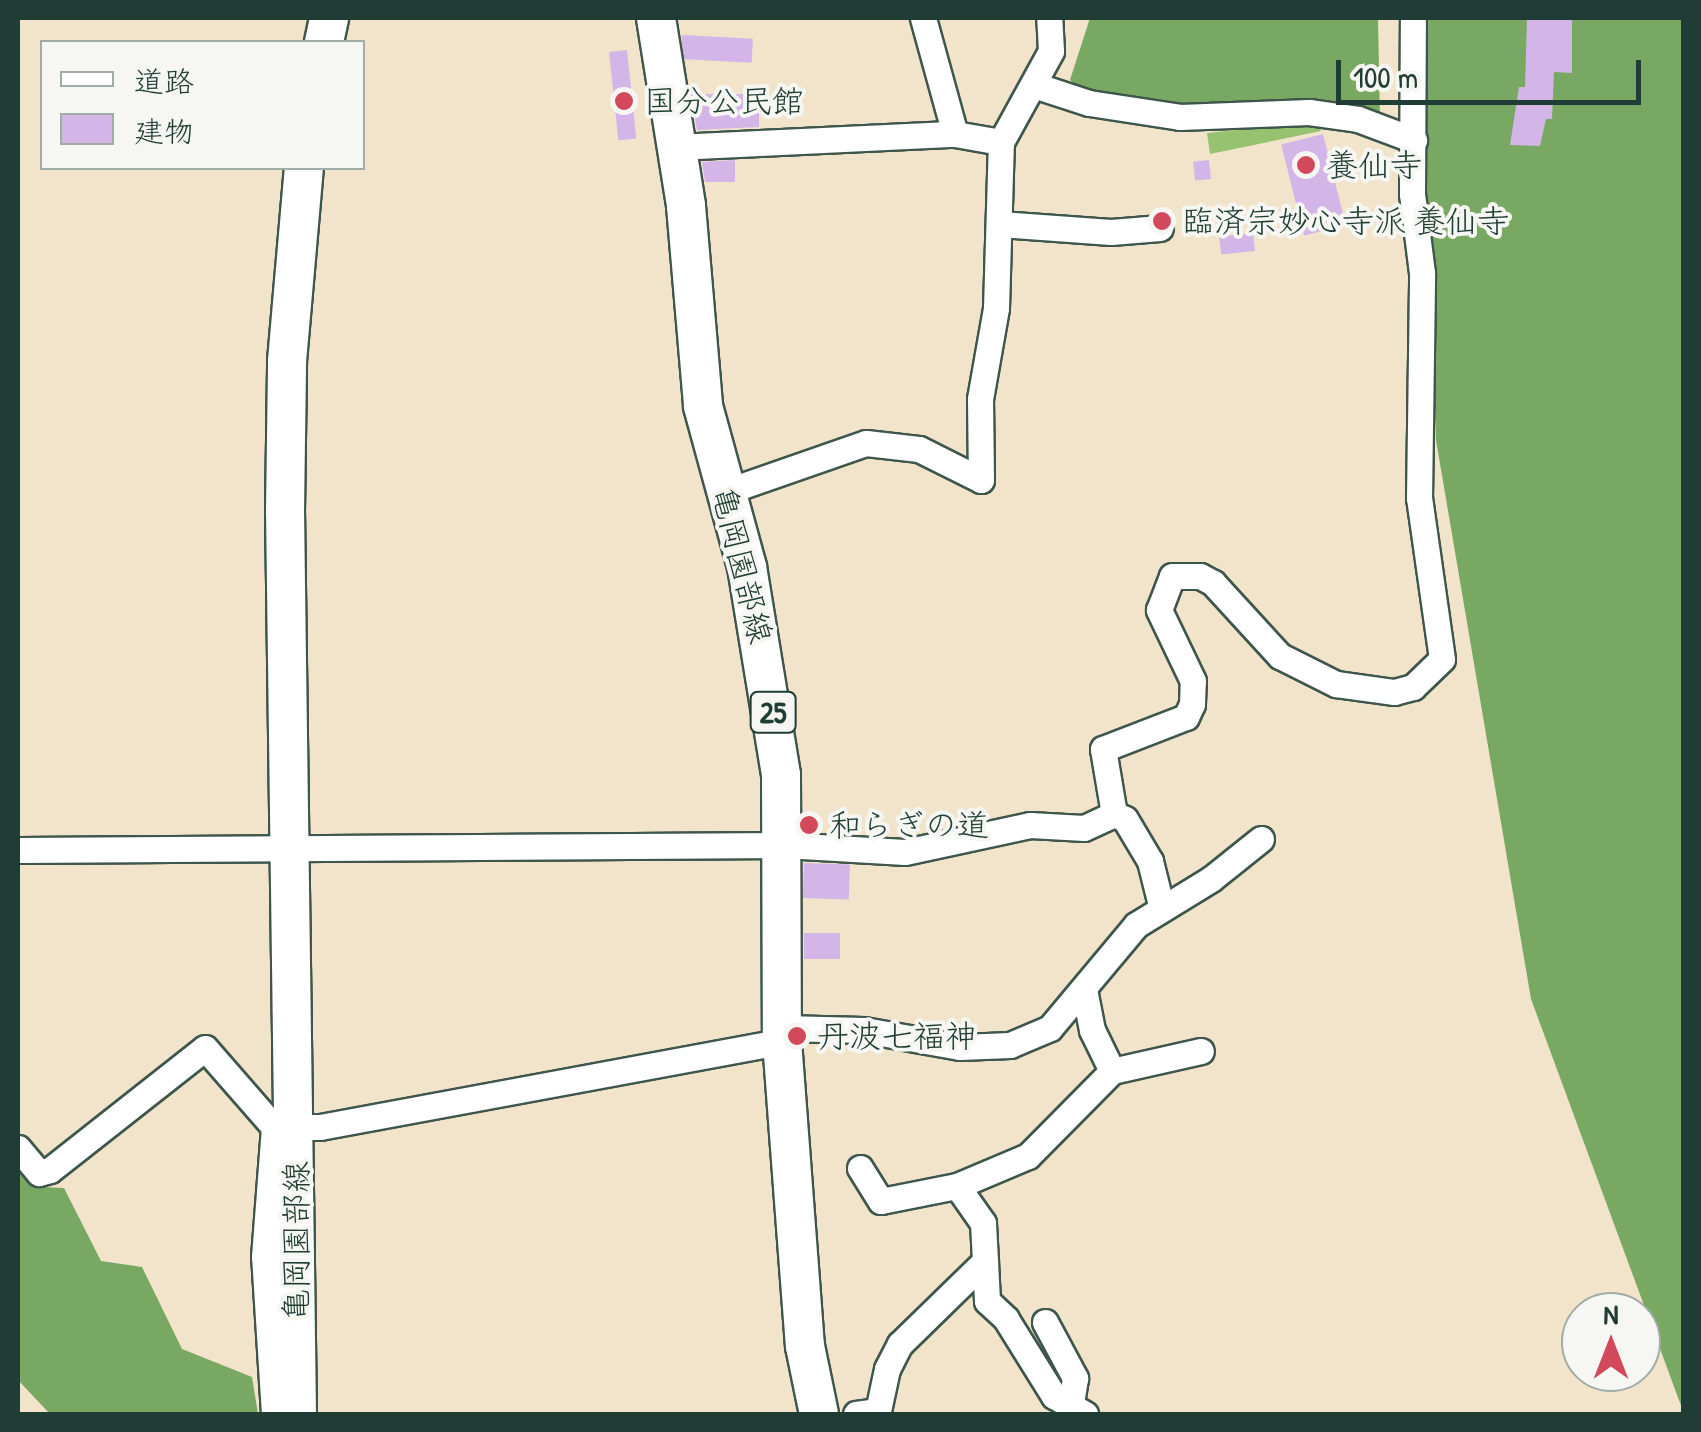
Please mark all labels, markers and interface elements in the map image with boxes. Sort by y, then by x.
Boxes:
legend [40,40,365,170]
scale bar [1341,40,1646,102]
text: 100 m [1353,57,1418,97]
text: 道路 [134,61,194,101]
place label: 国分公民館 [644,82,804,120]
marker: 国分公民館 [613,90,635,112]
text: 建物 [134,111,194,151]
place label: 養仙寺 [1326,146,1422,184]
marker: 養仙寺 [1295,154,1317,176]
place label: 臨済宗妙心寺派 養仙寺 [1182,202,1509,240]
marker: 臨済宗妙心寺派 養仙寺 [1151,210,1173,232]
street label: 亀岡園部線 [704,483,780,647]
road number: 25 [748,687,798,737]
place label: 和らぎの道 [829,806,989,844]
marker: 和らぎの道 [798,814,820,836]
place label: 丹波七福神 [817,1017,977,1055]
marker: 丹波七福神 [786,1025,808,1047]
street label: 亀岡園部線 [277,1161,315,1321]
north arrow [1561,1292,1661,1392]
text: N [1604,1295,1618,1333]

